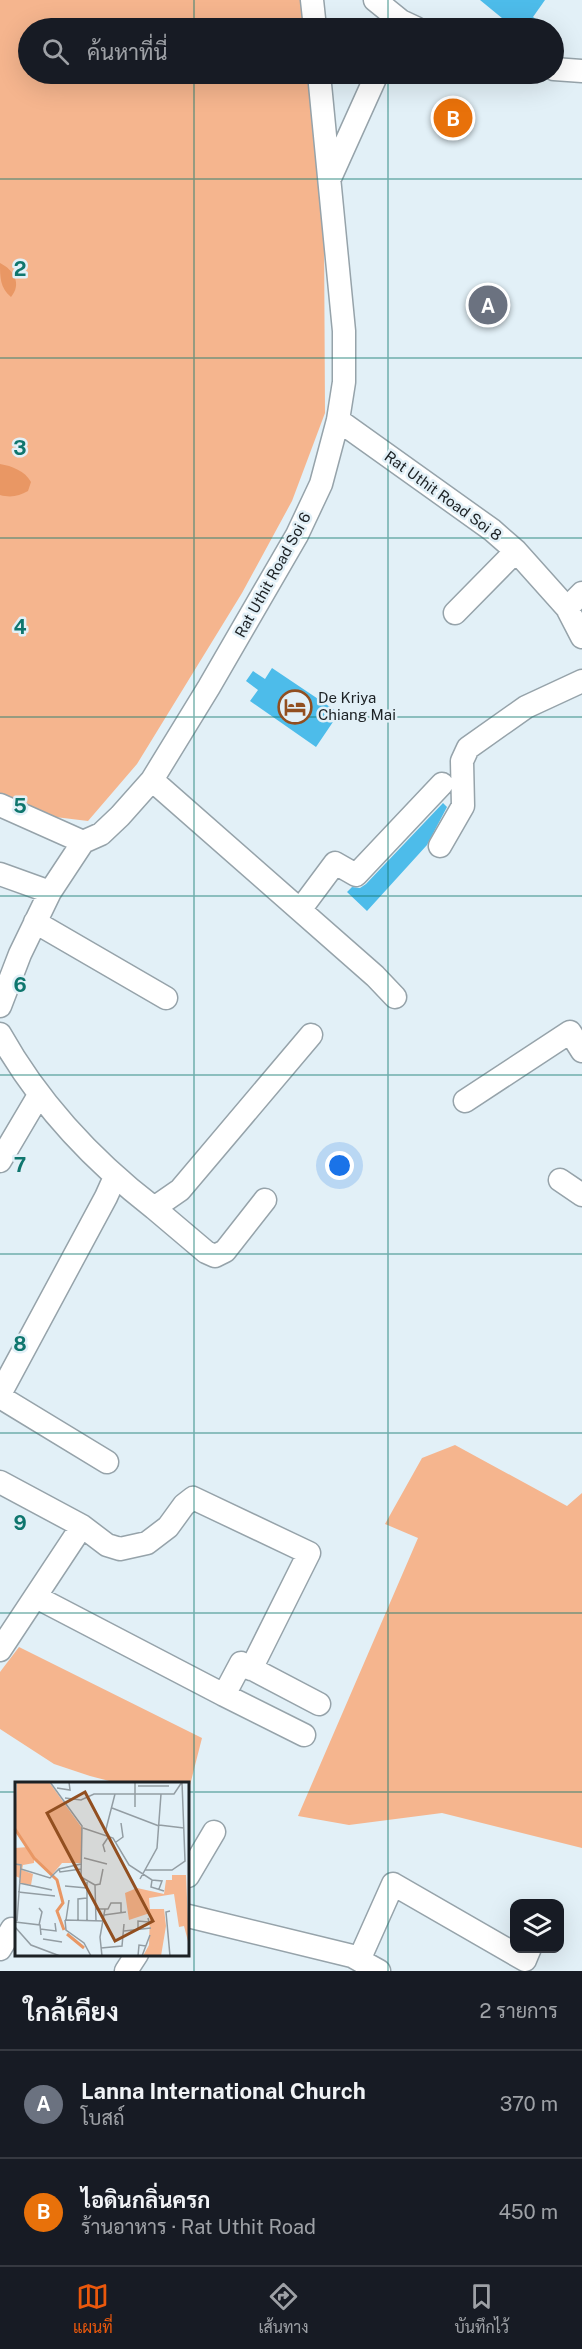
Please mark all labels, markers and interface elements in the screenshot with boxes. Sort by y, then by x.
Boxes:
search box [18,18,564,84]
icon: search [39,35,72,68]
text: ค้นหาที่นี่ [87,39,167,65]
pin: B [434,96,472,140]
text: 2 [14,257,26,281]
pin: A [468,282,508,328]
text: 3 [13,436,27,460]
street label: Rat Uthit Road Soi 8 [381,447,505,544]
street label: Rat Uthit Road Soi 6 [231,509,314,640]
text: 4 [13,615,27,639]
hotel icon: De Kriya Chiang Mai [277,689,313,725]
place label: De Kriya Chiang Mai [318,689,396,723]
text: 5 [13,794,27,818]
text: 6 [13,973,27,997]
your location [325,1151,354,1180]
text: 7 [14,1153,26,1177]
text: 8 [13,1332,27,1356]
text: 9 [13,1511,27,1535]
inset map [15,1782,189,1956]
map controls [510,1899,564,1953]
button: layers [510,1899,564,1953]
text: ใกล้เคียง [24,1996,119,2027]
text: 2 รายการ [480,1999,558,2023]
text: Lanna International Church [81,2078,366,2104]
text: A [36,2092,51,2116]
text: 370 m [500,2092,558,2116]
text: โบสถ์ [81,2106,125,2130]
text: ไอดินกลิ่นครก [81,2187,210,2213]
text: B [37,2200,50,2224]
text: 450 m [498,2200,558,2224]
text: ร้านอาหาร · Rat Uthit Road [81,2215,316,2239]
tab: แผนที่ [73,2280,113,2337]
tab: เส้นทาง [259,2280,309,2337]
tab: บันทึกไว้ [454,2280,509,2337]

